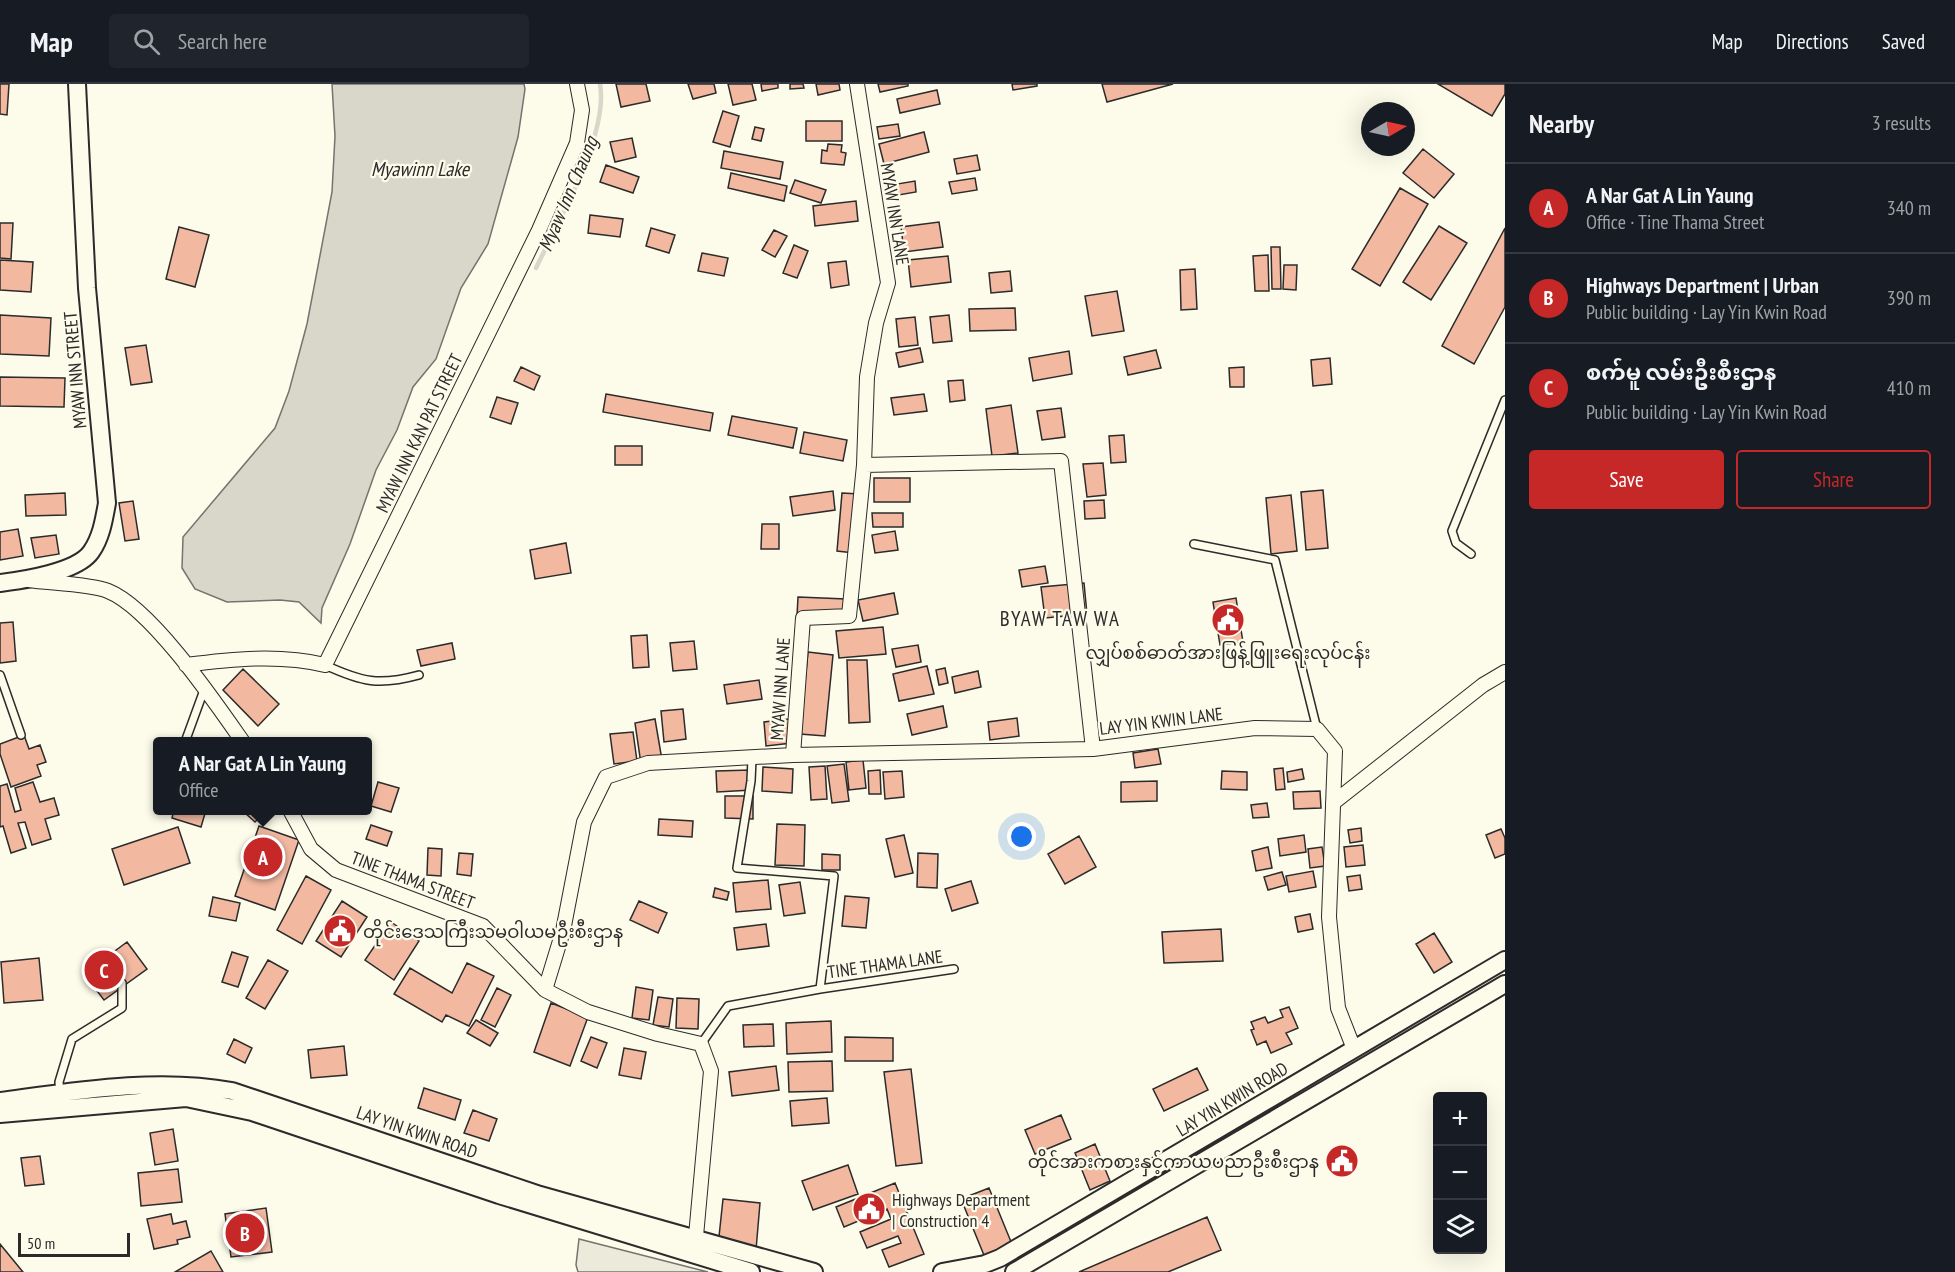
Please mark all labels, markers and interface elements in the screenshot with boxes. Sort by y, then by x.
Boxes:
search box [109,14,529,68]
text: Map [30,23,73,60]
icon: search [130,25,163,58]
text: Search here [178,27,267,55]
text: Map [1712,28,1743,55]
text: Directions [1776,28,1849,55]
text: Saved [1882,28,1925,55]
north arrow [1361,102,1415,156]
text: Nearby [1529,107,1594,140]
text: 3 results [1872,110,1931,136]
water label: Myaw Inn Chaung [532,131,604,255]
water label: Myawinn Lake [371,156,471,182]
street label: MYAW INN LANE [876,161,914,267]
text: A Nar Gat A Lin Yaung [1586,181,1754,209]
text: A [1543,195,1554,221]
text: 340 m [1887,195,1931,221]
text: Office · Tine Thama Street [1586,209,1765,235]
text: Highways Department | Urban [1586,271,1819,299]
text: B [1544,285,1553,311]
text: 390 m [1887,285,1931,311]
text: Public building · Lay Yin Kwin Road [1586,299,1827,325]
street label: MYAW INN STREET [58,310,92,430]
street label: MYAW INN KAN PAT STREET [371,350,467,516]
text: စက်မူ လမ်းဦးစီးဌာန [1586,358,1776,386]
text: C [1544,375,1553,401]
text: 410 m [1887,375,1931,401]
text: Public building · Lay Yin Kwin Road [1586,399,1827,425]
button: Save [1529,450,1724,509]
button: Share [1736,450,1931,509]
public building icon: လျှပ်စစ်ဓာတ်အားဖြန့်ဖြူးရေးလုပ်ငန်း [1210,602,1246,638]
district label: BYAW TAW WA [1000,605,1120,632]
street label: MYAW INN LANE [765,637,795,741]
place label: လျှပ်စစ်ဓာတ်အားဖြန့်ဖြူးရေးလုပ်ငန်း [1085,640,1371,668]
street label: LAY YIN KWIN LANE [1098,702,1224,740]
popup [153,737,372,815]
text: A Nar Gat A Lin Yaung [179,749,346,777]
text: Office [179,777,219,803]
your location [1007,822,1036,851]
pin: A [244,834,282,880]
street label: TINE THAMA STREET [348,846,478,914]
public building icon: တိုင်းဒေသကြီးသမဝါယမဦးစီးဌာန [322,913,358,949]
place label: တိုင်းဒေသကြီးသမဝါယမဦးစီးဌာန [363,918,623,947]
street label: TINE THAMA LANE [826,945,944,983]
pin: C [84,948,124,992]
street label: LAY YIN KWIN ROAD [1172,1057,1292,1141]
map controls [1433,1092,1487,1254]
button: + [1433,1092,1487,1146]
street label: LAY YIN KWIN ROAD [354,1101,480,1163]
public building icon: တိုင်အားကစားနှင့်ကာယပညာဦးစီးဌာန [1324,1143,1360,1179]
button: − [1433,1146,1487,1200]
place label: တိုင်အားကစားနှင့်ကာယပညာဦးစီးဌာန [1028,1148,1319,1177]
place label: Highways Department | Construction 4 [892,1188,1030,1232]
public building icon: Highways Department | Construction 4 [851,1191,887,1227]
button: layers [1433,1200,1487,1254]
pin: B [226,1210,264,1256]
scale bar [18,1230,130,1258]
text: 50 m [27,1233,55,1253]

